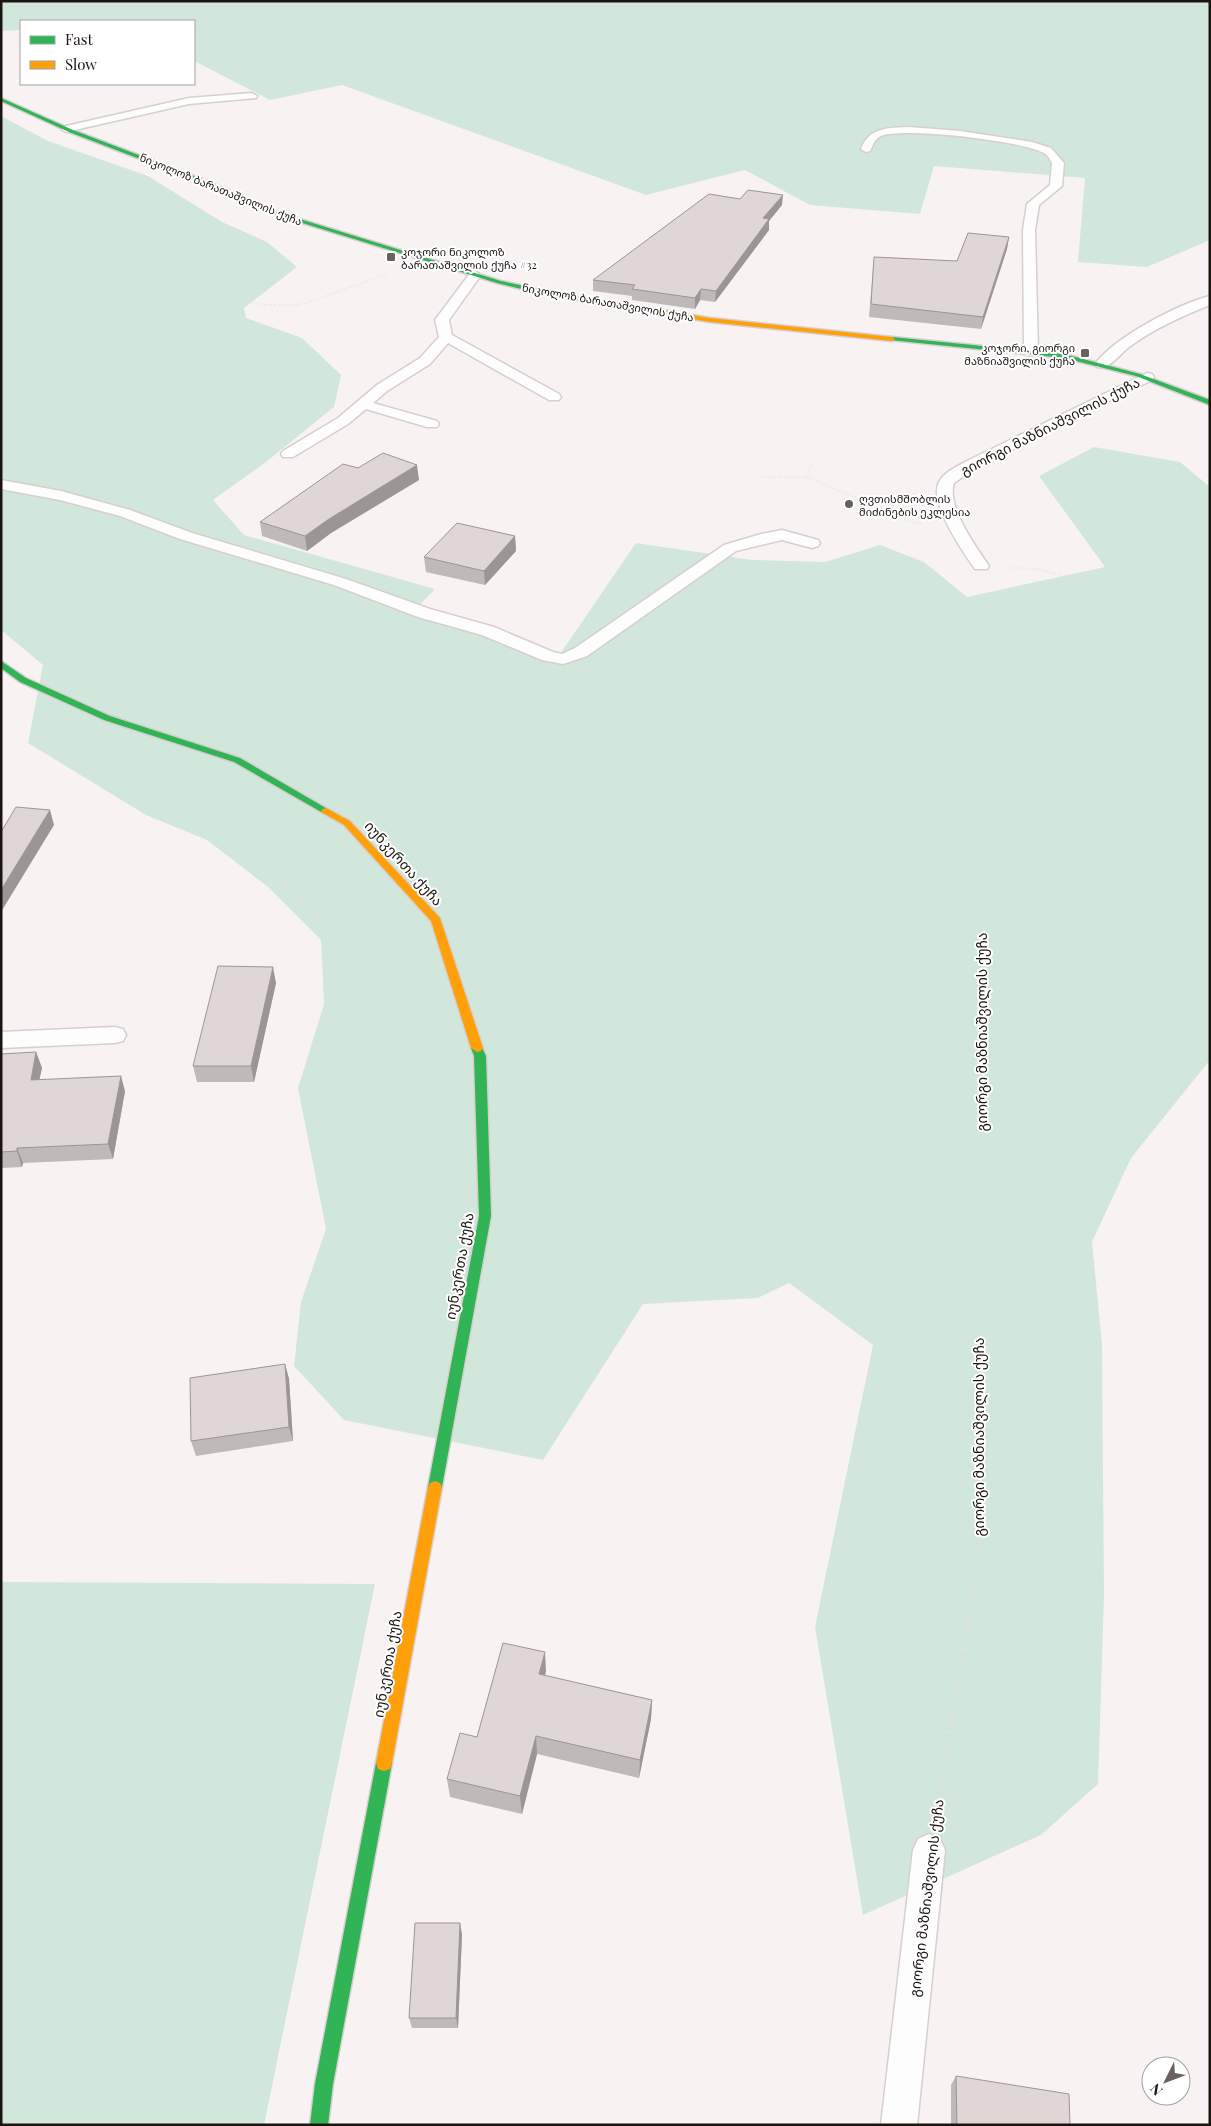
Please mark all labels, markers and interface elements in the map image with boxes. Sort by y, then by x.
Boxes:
legend [20,20,195,85]
text: Fast [65,29,94,49]
text: Slow [65,54,97,74]
street label: ნიკოლოზ ბარათაშვილის ქუჩა [138,149,304,229]
place label: კოჯორი ნიკოლოზ ბარათაშვილის ქუჩა #32 [401,244,537,272]
marker: კოჯორი ნიკოლოზ ბარათაშვილის ქუჩა #32 [385,251,397,263]
street label: ნიკოლოზ ბარათაშვილის ქუჩა [521,280,695,324]
place label: კოჯორი, გიორგი მაზნიაშვილის ქუჩა [964,340,1075,368]
marker: კოჯორი, გიორგი მაზნიაშვილის ქუჩა [1079,347,1091,359]
street label: გიორგი მაზნიაშვილის ქუჩა [957,372,1143,480]
place label: ღვთისმშობლის მიძინების ეკლესია [859,491,970,519]
marker: ღვთისმშობლის მიძინების ეკლესია [843,498,855,510]
street label: იუნკერთა ქუჩა [361,816,447,910]
street label: გიორგი მაზნიაშვილის ქუჩა [972,933,991,1131]
street label: იუნკერთა ქუჩა [440,1211,478,1321]
street label: გიორგი მაზნიაშვილის ქუჩა [969,1338,988,1536]
street label: იუნკერთა ქუჩა [368,1609,406,1719]
street label: გიორგი მაზნიაშვილის ქუჩა [904,1798,948,1998]
north arrow [1141,2056,1191,2106]
text: N [1146,2080,1166,2100]

